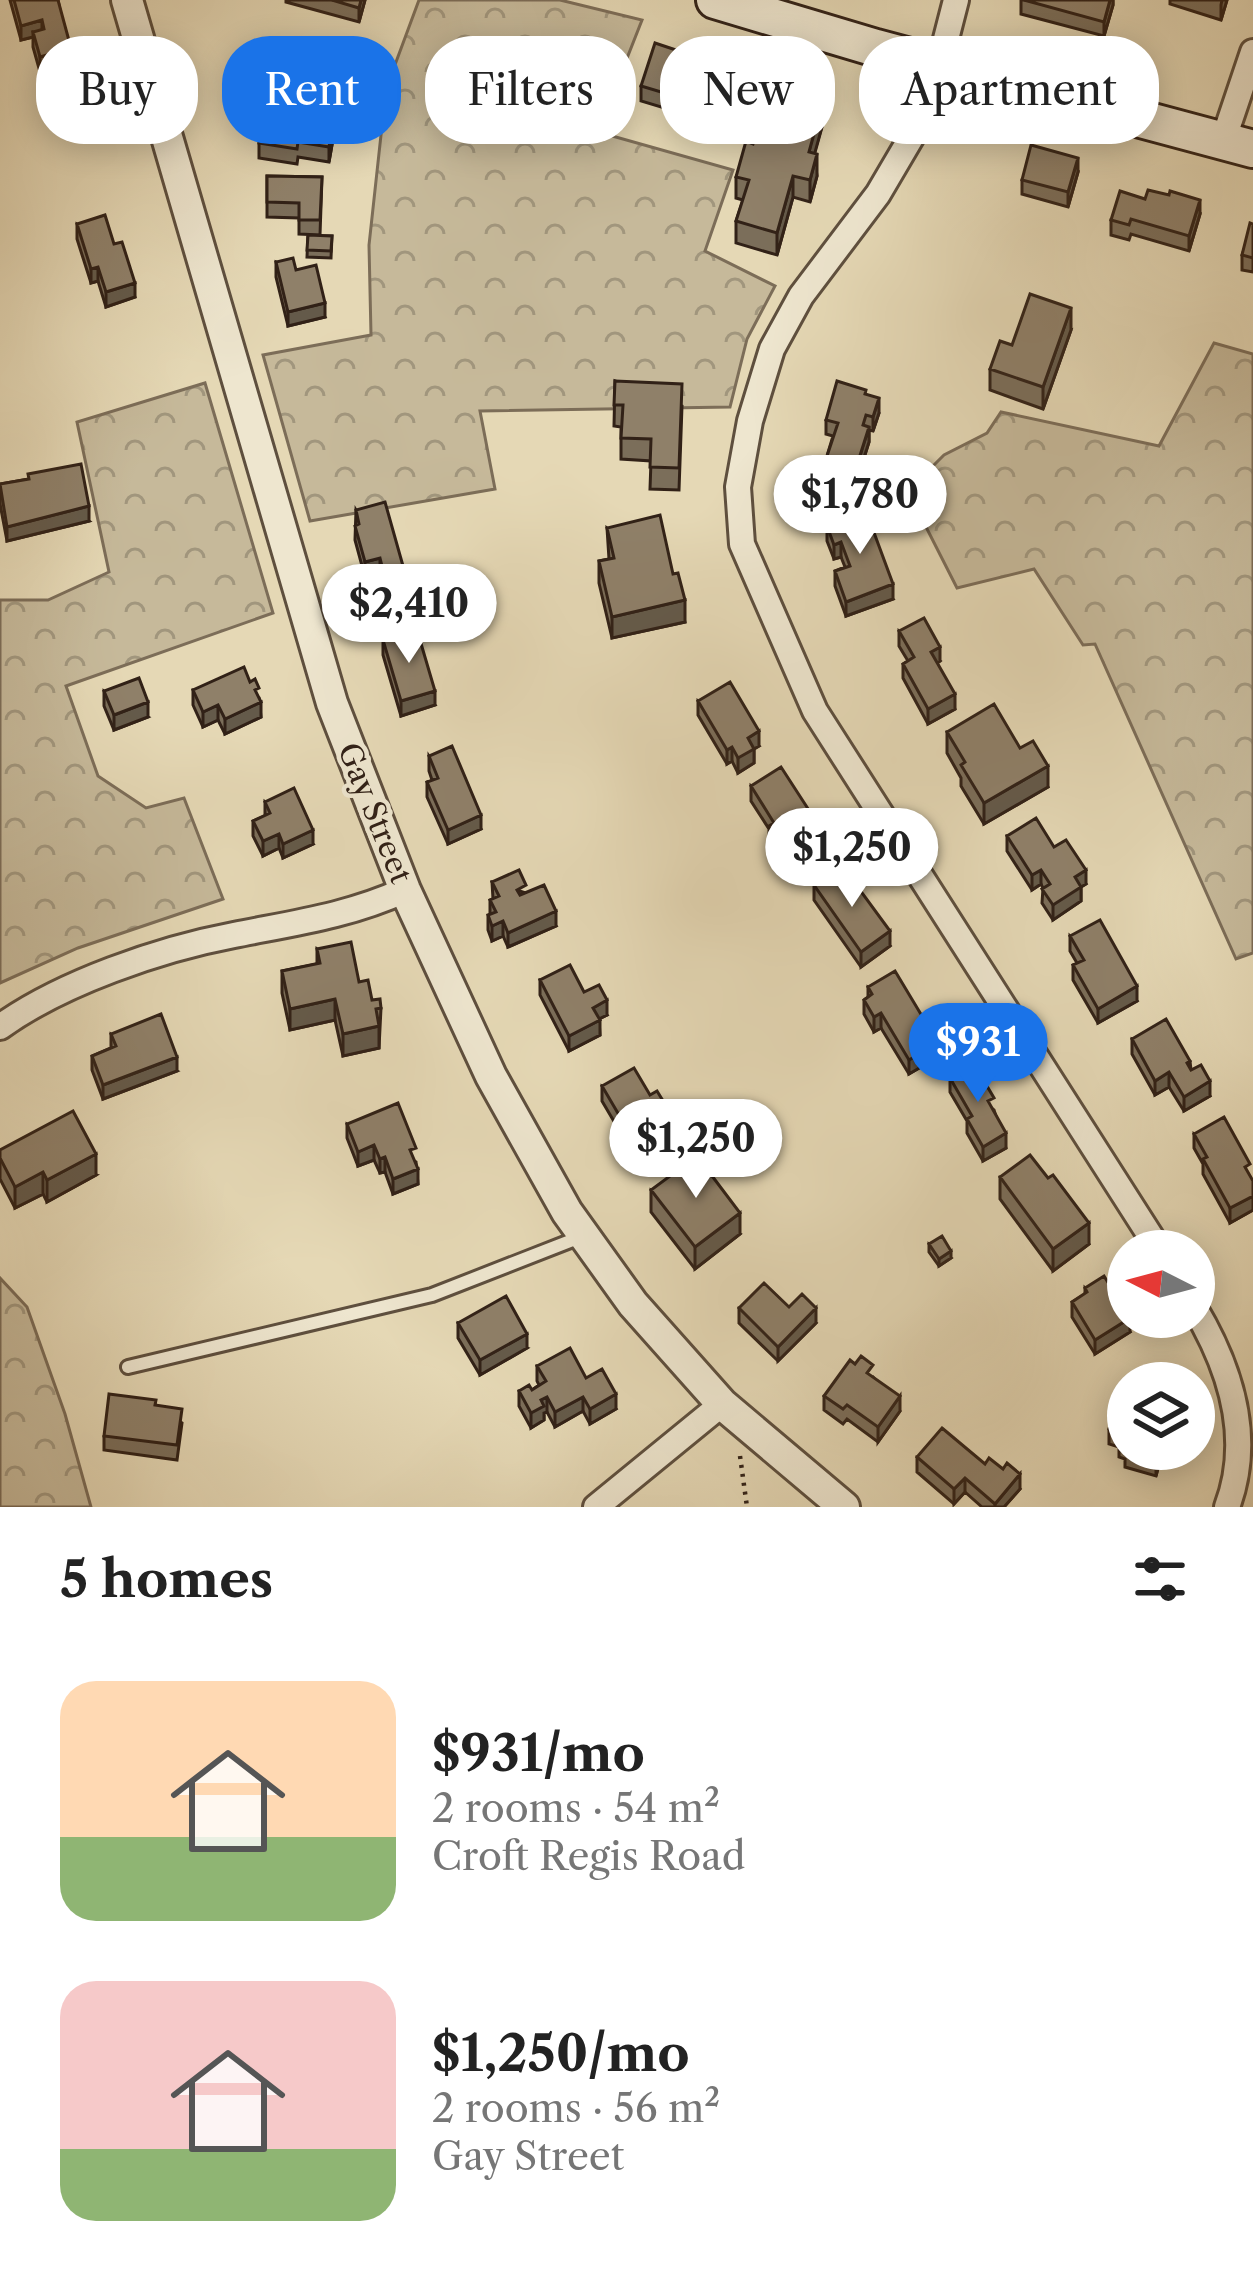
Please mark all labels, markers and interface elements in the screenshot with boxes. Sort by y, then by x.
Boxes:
chip: Buy [36,36,198,144]
chip: Rent [222,36,401,144]
chip: Filters [425,36,636,144]
chip: New [660,36,835,144]
chip: Apartment [859,36,1159,144]
pin: $1,780 [762,455,958,557]
text: $1,780 [801,470,919,518]
pin: $2,410 [311,564,507,666]
text: $2,410 [349,579,469,627]
street label: Gay Street [330,737,420,889]
pin: $1,250 [754,808,950,910]
text: $1,250 [792,823,912,871]
pin: $931 [907,1003,1049,1105]
text: $931 [936,1018,1020,1066]
pin: $1,250 [598,1099,794,1201]
text: $1,250 [636,1114,756,1162]
north arrow [1107,1230,1215,1338]
map controls [1107,1230,1215,1470]
button: layers [1107,1362,1215,1470]
icon: filters [1127,1546,1193,1612]
text: 5 homes [60,1548,273,1610]
text: $931/mo [432,1722,645,1784]
icon: home [156,1729,300,1873]
text: 2 rooms · 54 m² [432,1784,720,1832]
text: Croft Regis Road [432,1832,746,1880]
text: $1,250/mo [432,2022,690,2084]
icon: home [156,2029,300,2173]
text: 2 rooms · 56 m² [432,2084,720,2132]
text: Gay Street [432,2132,624,2180]

